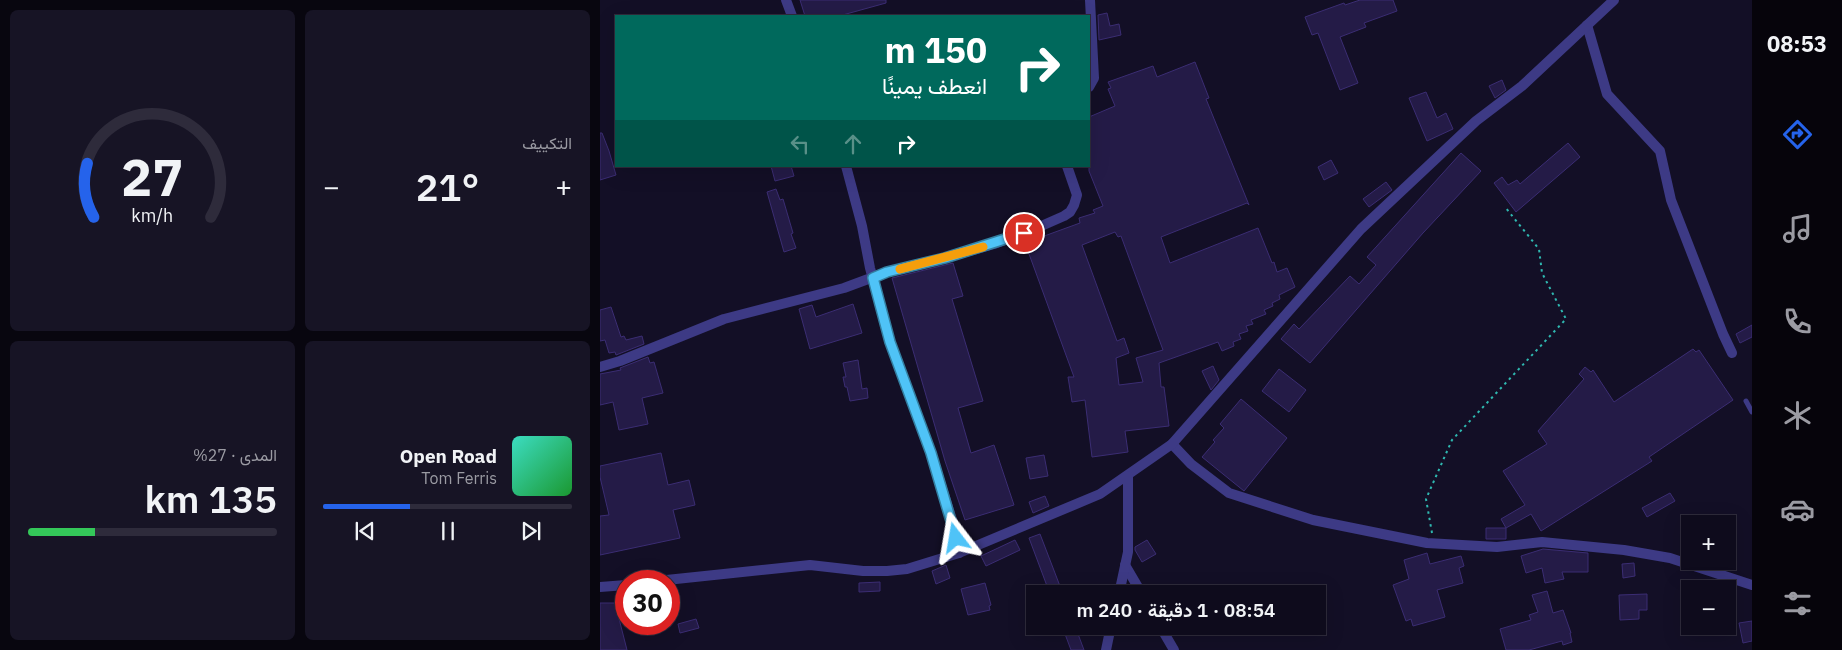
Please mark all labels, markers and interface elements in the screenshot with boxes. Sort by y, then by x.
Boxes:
text: 150 m [884,27,987,73]
text: 08:53 [1767,29,1827,58]
icon: right [1005,35,1070,100]
text: انعطف يمينًا [882,71,987,100]
icon: directions [1780,117,1815,152]
icon: left [786,130,814,158]
icon: ahead [839,130,867,158]
icon: right [892,130,920,158]
text: التكييف [522,133,572,153]
text: 27 [121,143,184,210]
text: 21° [416,162,479,211]
text: − [323,168,340,205]
text: + [555,168,572,205]
text: km/h [132,204,174,227]
icon: music [1780,211,1815,246]
pin [1003,212,1045,254]
icon: arrive [1010,219,1038,247]
icon: phone [1780,304,1815,339]
icon: climate [1780,398,1815,433]
text: Open Road [400,444,497,468]
text: المدى · 27% [193,445,277,465]
text: Tom Ferris [421,468,497,488]
text: 135 km [145,474,277,523]
icon: car [1780,492,1815,527]
position arrow [929,511,981,563]
map controls [1681,515,1736,635]
button: + [1681,515,1736,570]
icon: previous [351,517,379,545]
icon: pause [434,517,462,545]
icon: next [517,517,545,545]
speed limit sign: 30 [615,570,680,635]
button: − [1681,580,1736,635]
icon: filters [1780,586,1815,621]
text: 08:54 · 1 دقيقة · 240 m [1077,598,1275,622]

